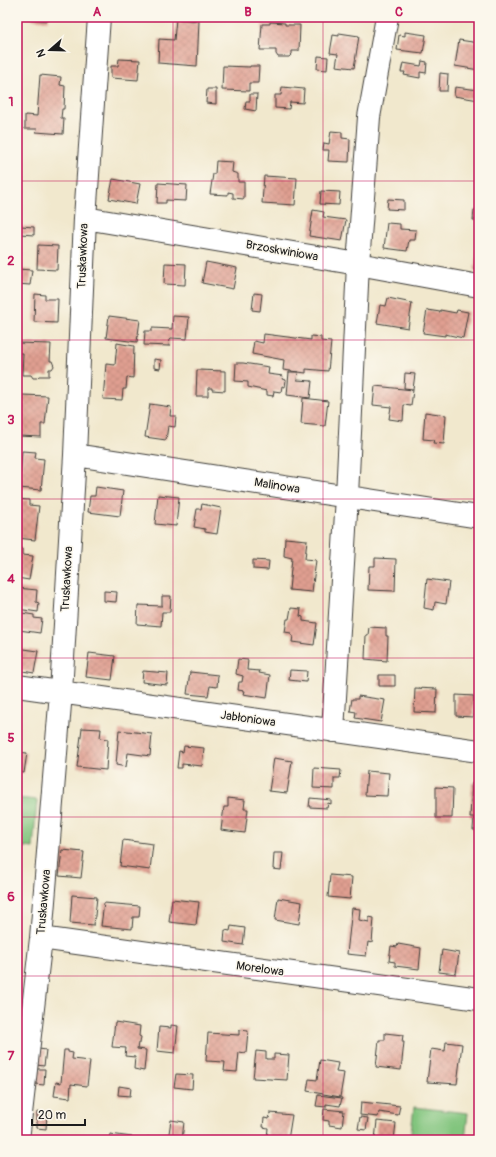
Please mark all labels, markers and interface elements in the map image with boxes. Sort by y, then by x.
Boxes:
text: A [93,4,102,20]
text: B [244,4,252,20]
text: C [395,4,403,20]
north arrow [30,30,70,70]
text: N [34,47,48,59]
text: 1 [8,94,14,110]
street label: Truskawkowa [74,223,92,289]
street label: Brzoskwiniowa [245,237,320,265]
text: 2 [7,253,15,269]
text: 3 [7,412,15,428]
street label: Malinowa [253,475,301,497]
street label: Truskawkowa [58,545,76,612]
text: 4 [7,571,15,587]
street label: Jabłoniowa [219,708,277,730]
text: 5 [7,730,15,746]
street label: Truskawkowa [34,868,54,935]
text: 6 [7,889,15,905]
street label: Morelowa [235,958,285,980]
text: 7 [8,1048,15,1064]
scale bar [32,1101,85,1127]
text: 20 m [38,1108,67,1123]

